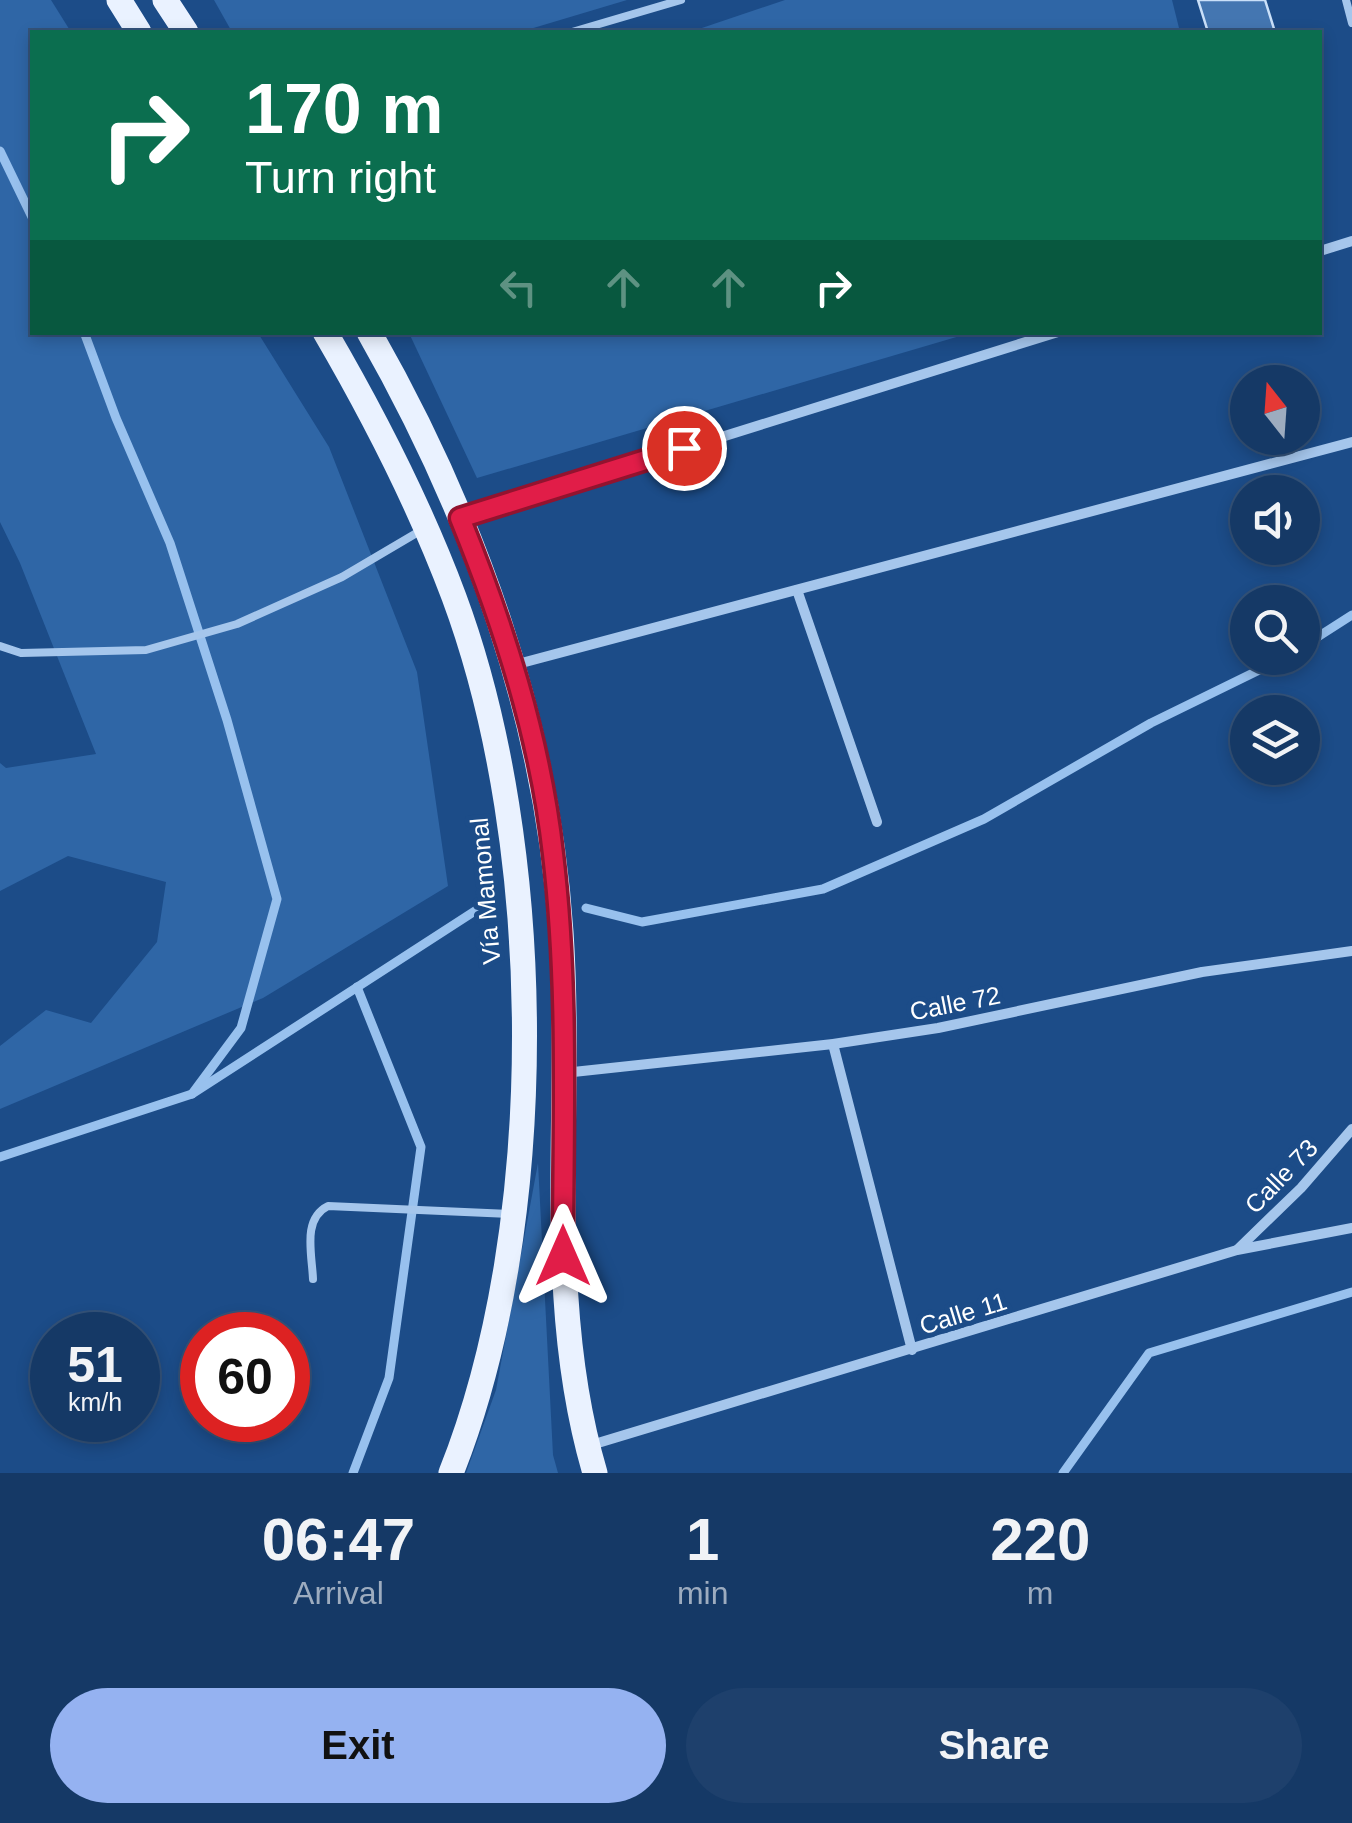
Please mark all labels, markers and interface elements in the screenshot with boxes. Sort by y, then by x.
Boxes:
icon: right [80,70,210,200]
text: 170 m [245,70,443,148]
text: Turn right [245,152,436,203]
icon: left [491,260,546,315]
icon: ahead [596,260,651,315]
icon: ahead [701,260,756,315]
icon: right [806,260,861,315]
north arrow [1230,365,1320,455]
map controls [1230,365,1320,785]
pin [642,406,727,491]
icon: arrive [657,421,712,476]
button: sound [1230,475,1320,565]
button: search [1230,585,1320,675]
button: layers [1230,695,1320,785]
street label: Vía Mamonal [465,816,505,966]
street label: Calle 72 [907,981,1003,1025]
street label: Calle 73 [1239,1133,1323,1219]
position arrow [511,1204,615,1308]
street label: Calle 11 [916,1286,1010,1340]
speed limit sign: 60 [180,1312,310,1442]
text: 51 [67,1337,123,1393]
text: km/h [68,1388,122,1416]
text: 06:47 [262,1506,415,1573]
text: 1 [686,1506,719,1573]
text: 220 [990,1506,1090,1573]
text: Arrival [293,1575,384,1611]
text: min [677,1575,728,1611]
text: m [1027,1575,1054,1611]
button: Exit [50,1688,666,1803]
button: Share [686,1688,1302,1803]

